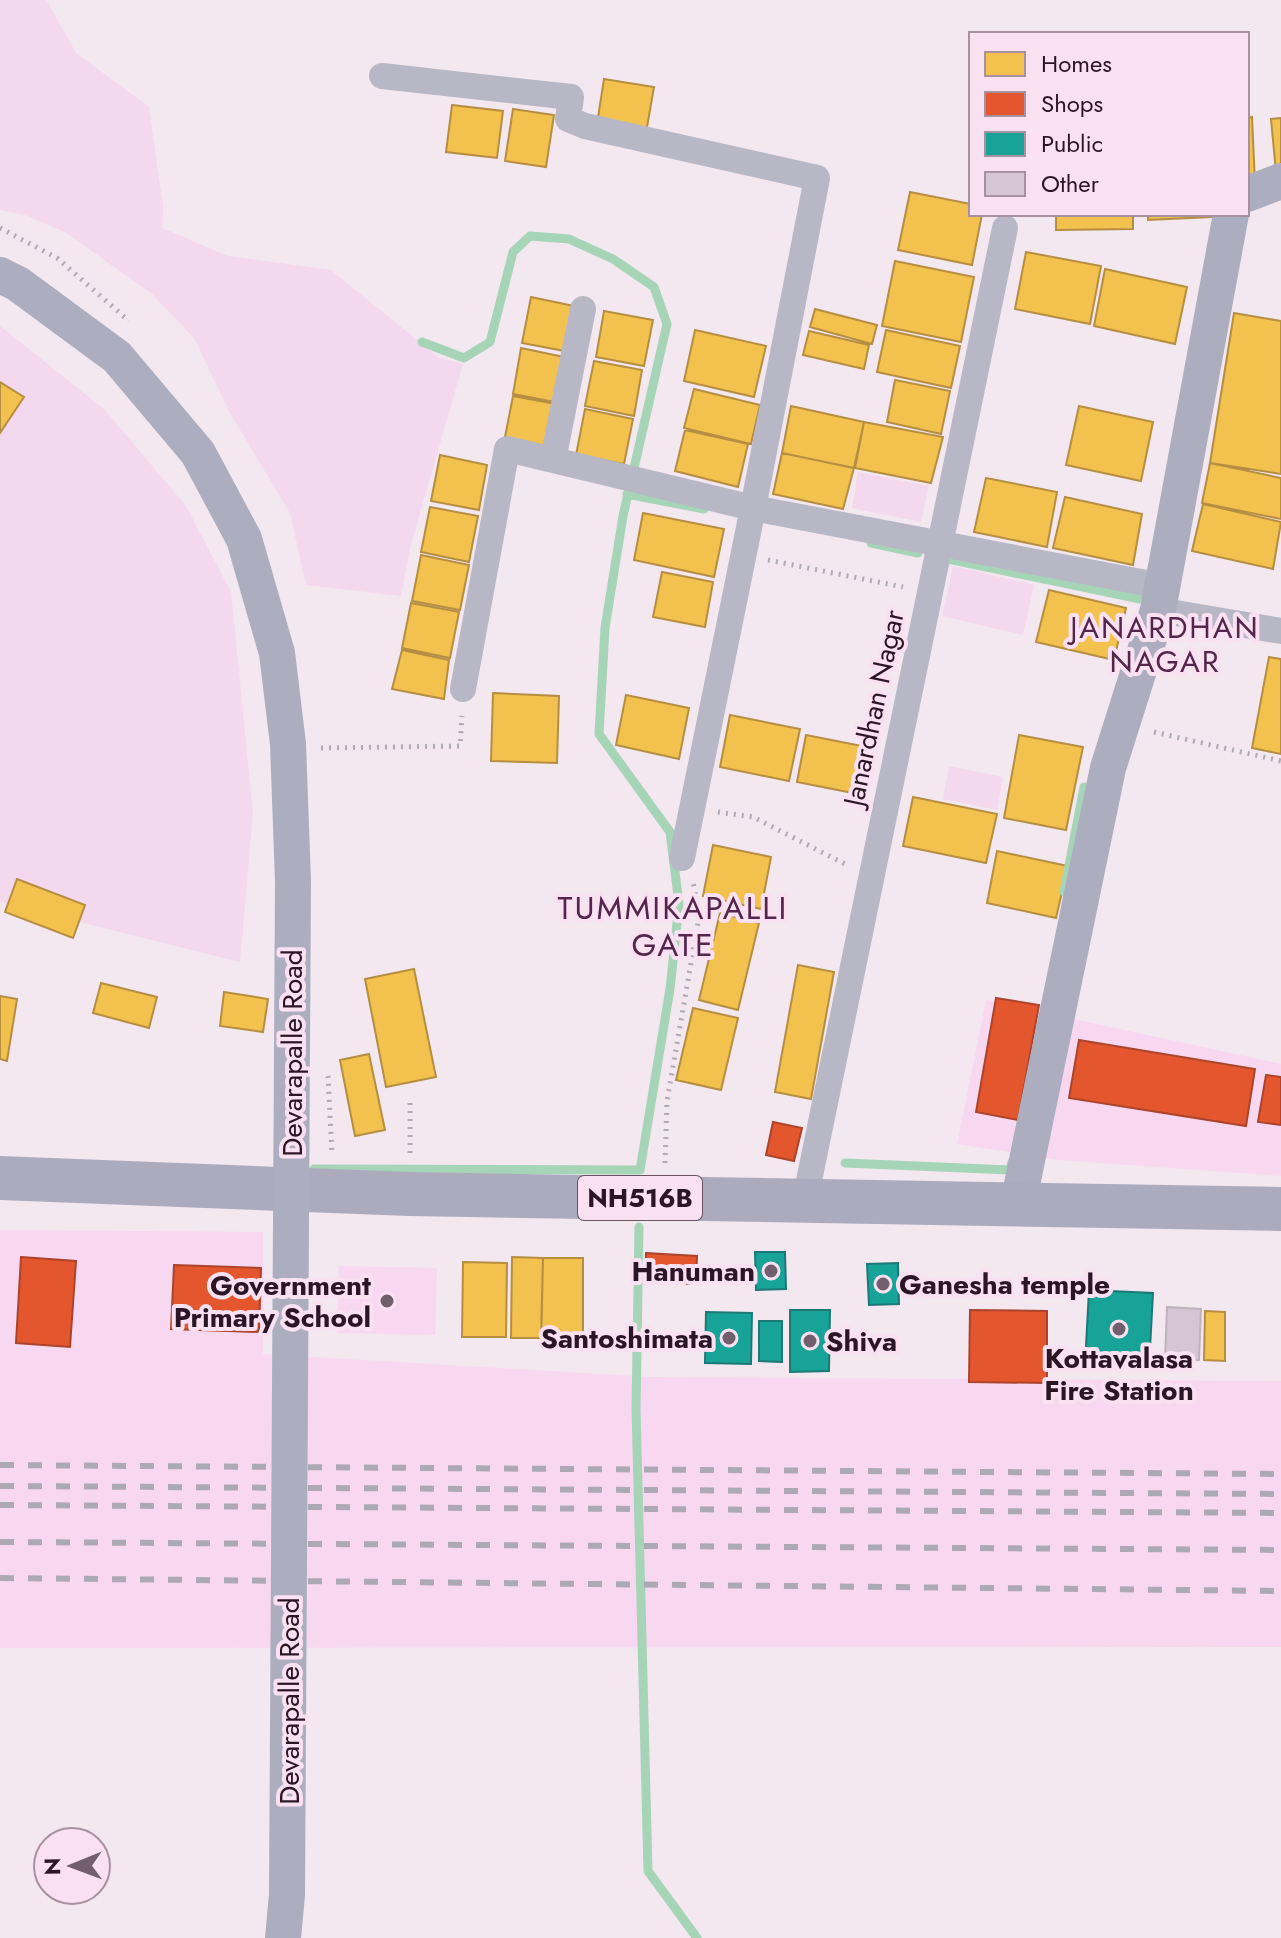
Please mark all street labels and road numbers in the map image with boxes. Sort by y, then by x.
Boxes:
street label: Janardhan Nagar [832,606,915,814]
street label: Devarapalle Road [272,949,313,1157]
road number: NH516B [578,1176,702,1220]
street label: Devarapalle Road [269,1597,310,1805]

